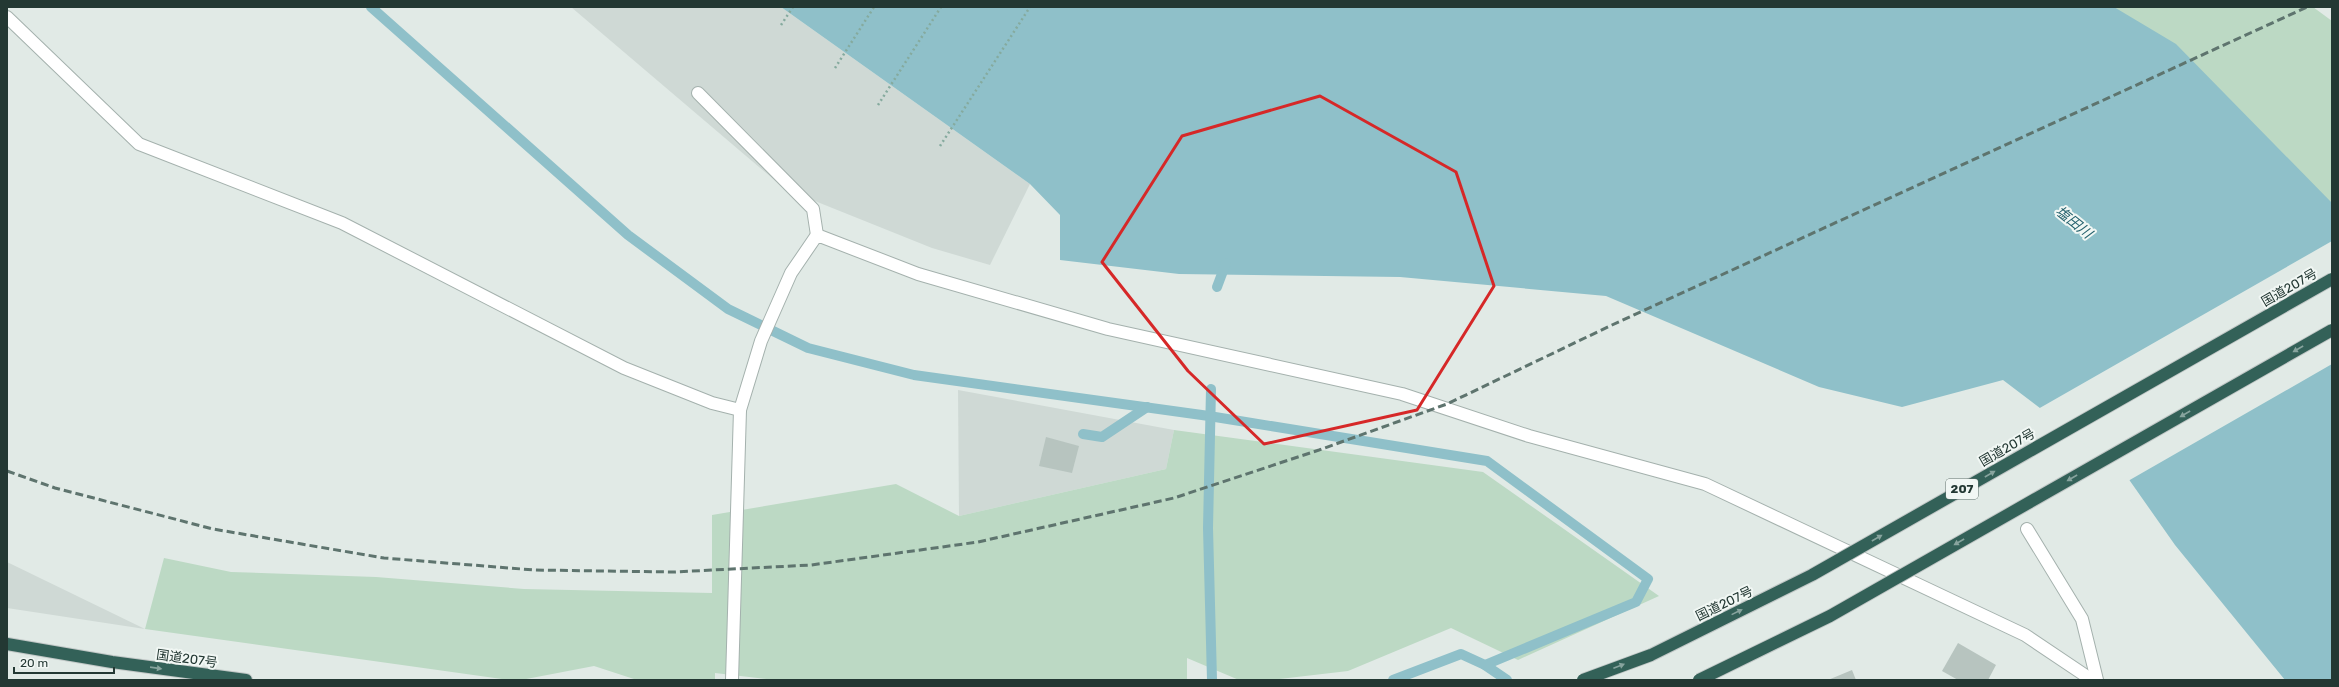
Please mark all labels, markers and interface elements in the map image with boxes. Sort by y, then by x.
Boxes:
water label: 塩田川 [2052,203,2097,243]
street label: 国道207号 [2259,266,2320,309]
one-way arrow [2292,346,2304,353]
one-way arrow [2179,410,2191,417]
street label: 国道207号 [1977,426,2038,469]
one-way arrow [1984,470,1996,477]
one-way arrow [2066,474,2078,481]
road number: 207 [1946,479,1978,499]
one-way arrow [1871,534,1883,541]
one-way arrow [1953,539,1965,546]
street label: 国道207号 [1693,583,1755,624]
one-way arrow [1731,609,1743,615]
street label: 国道207号 [155,647,218,670]
scale bar [14,649,114,675]
text: 20 m [20,656,48,670]
one-way arrow [1614,663,1626,669]
one-way arrow [150,665,162,671]

